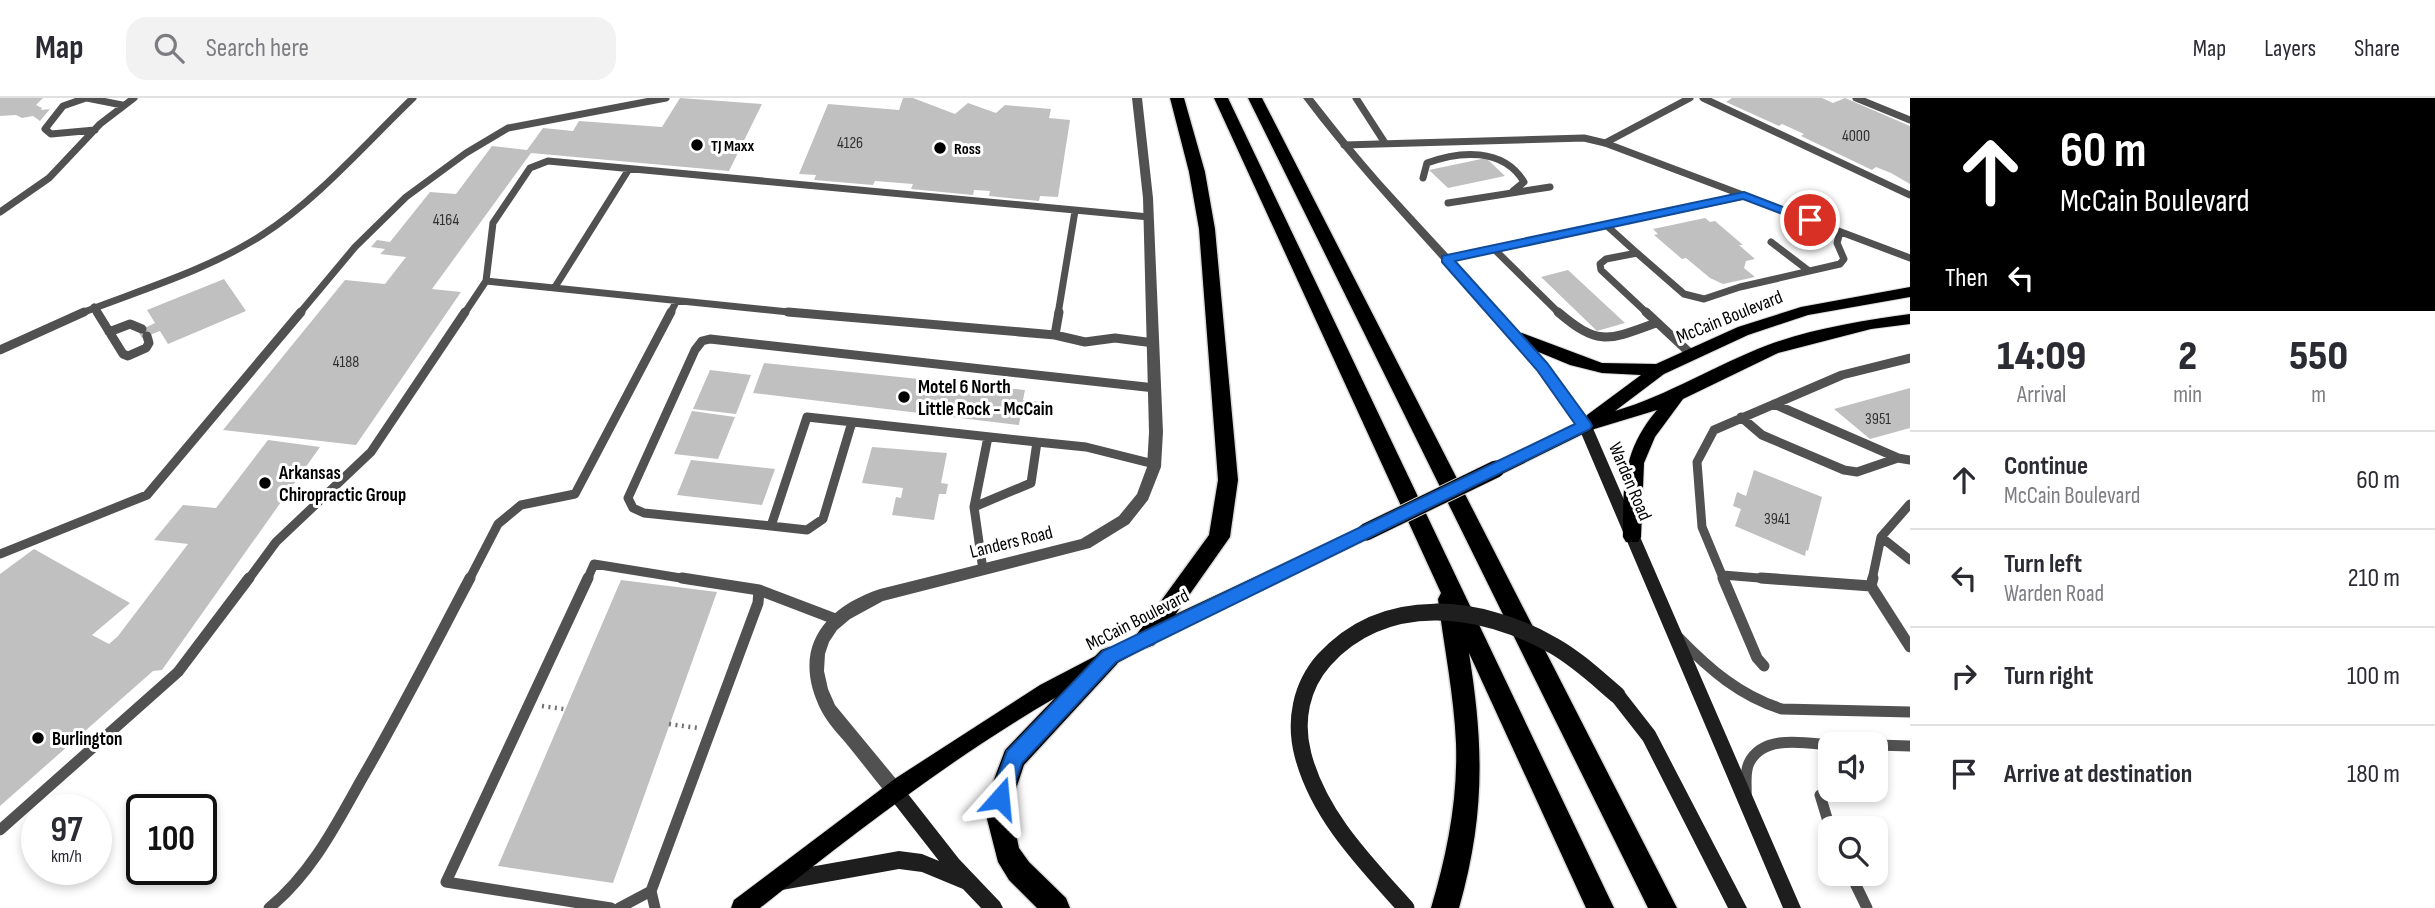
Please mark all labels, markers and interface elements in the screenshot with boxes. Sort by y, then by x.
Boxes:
search box [126,17,616,80]
text: Map [35,28,84,68]
icon: search [150,29,188,67]
text: Search here [206,33,309,64]
text: Map [2193,34,2226,63]
text: Layers [2264,34,2316,63]
text: Share [2354,34,2400,63]
text: 60 m [2060,122,2147,181]
icon: ahead [1945,126,2036,217]
house number: 4000 [1842,127,1870,146]
house number: 4126 [837,134,863,153]
marker: TJ Maxx [689,137,705,153]
place label: TJ Maxx [711,137,754,156]
marker: Ross [932,140,948,156]
place label: Ross [954,140,981,159]
text: McCain Boulevard [2060,182,2250,221]
pin [1780,190,1840,250]
icon: arrive [1791,201,1829,239]
house number: 4164 [433,211,459,230]
icon: left [2002,259,2040,297]
text: Then [1945,263,1988,294]
street label: McCain Boulevard [1673,286,1786,349]
text: 14:09 [1997,331,2086,382]
text: 2 [2178,331,2197,382]
text: 550 [2289,331,2348,382]
house number: 4188 [333,353,359,372]
place label: Motel 6 North Little Rock - McCain [918,376,1053,421]
text: Arrival [2017,381,2066,409]
text: min [2173,381,2202,409]
text: m [2311,381,2326,409]
marker: Motel 6 North Little Rock - McCain [896,389,912,405]
house number: 3951 [1865,410,1891,429]
street label: Warden Road [1603,439,1656,524]
text: Continue [2004,451,2088,482]
icon: ahead [1945,461,1983,499]
place label: Arkansas Chiropractic Group [278,462,406,507]
text: 60 m [2356,465,2400,496]
marker: Arkansas Chiropractic Group [257,475,273,491]
text: McCain Boulevard [2004,482,2140,510]
house number: 3941 [1764,510,1790,529]
street label: Landers Road [967,521,1055,564]
text: Turn left [2004,549,2082,580]
icon: left [1945,559,1983,597]
text: 210 m [2348,563,2400,594]
text: Warden Road [2004,580,2104,608]
street label: McCain Boulevard [1082,585,1193,656]
icon: right [1945,657,1983,695]
text: Turn right [2004,661,2093,692]
text: 100 m [2347,661,2400,692]
place label: Burlington [52,728,122,751]
marker: Burlington [30,730,46,746]
map controls [1818,732,1888,886]
button: sound [1818,732,1888,802]
icon: arrive [1945,755,1983,793]
text: Arrive at destination [2004,759,2192,790]
text: 180 m [2347,759,2400,790]
position arrow [963,761,1037,835]
speed limit sign: 100 [126,794,217,885]
text: 97 [51,809,82,852]
button: search [1818,816,1888,886]
text: km/h [51,846,82,867]

